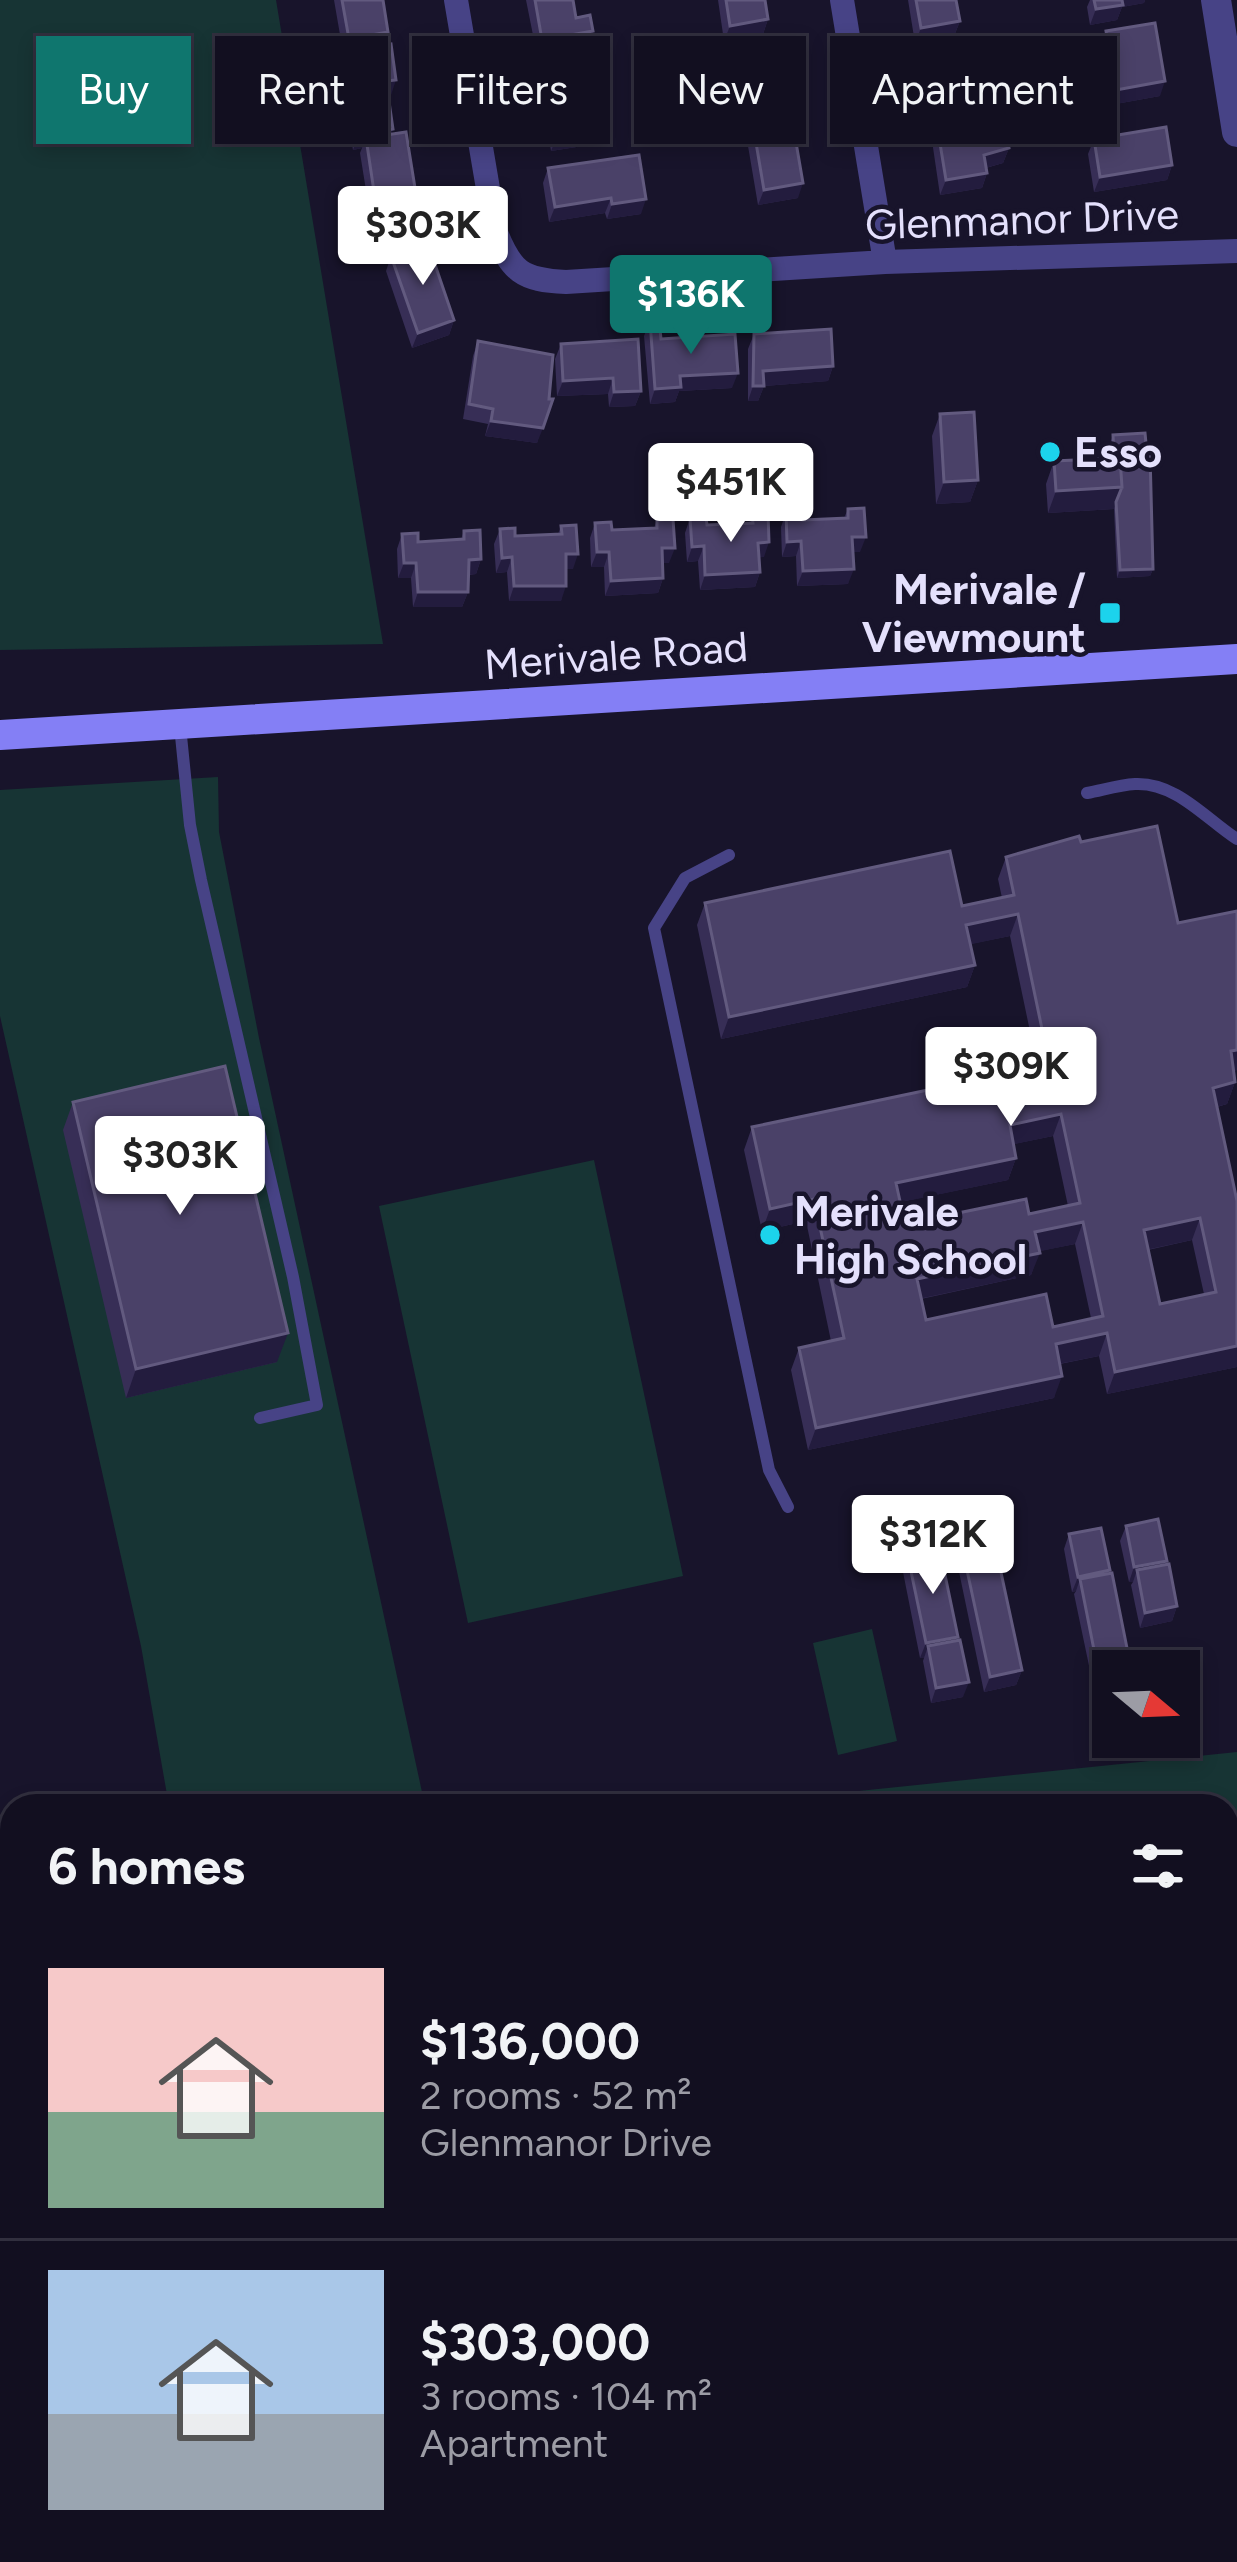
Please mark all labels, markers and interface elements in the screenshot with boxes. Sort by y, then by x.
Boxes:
chip: Buy [36,36,191,144]
chip: Rent [215,36,388,144]
chip: Filters [412,36,610,144]
chip: New [634,36,806,144]
chip: Apartment [830,36,1117,144]
pin: $303K [339,186,507,288]
street label: Glenmanor Drive [864,189,1180,250]
text: $303K [365,201,481,248]
pin: $136K [607,255,775,357]
text: $136K [637,270,745,317]
place label: Esso [1074,427,1162,478]
marker: Esso [1037,439,1063,465]
pin: $451K [647,443,815,545]
text: $451K [675,458,787,505]
place label: Merivale / Viewmount [862,564,1086,663]
marker: Merivale / Viewmount [1097,600,1123,626]
street label: Merivale Road [482,621,750,690]
pin: $309K [927,1027,1095,1129]
text: $309K [952,1042,1070,1089]
pin: $303K [96,1116,264,1218]
text: $303K [122,1131,238,1178]
place label: Merivale High School [794,1186,1027,1285]
marker: Merivale High School [757,1222,783,1248]
pin: $312K [849,1495,1017,1597]
text: $312K [879,1510,987,1557]
north arrow [1092,1650,1200,1758]
map controls [1092,1650,1200,1758]
icon: filters [1125,1833,1191,1899]
text: 6 homes [48,1836,245,1897]
text: $136,000 [420,2011,640,2072]
icon: home [144,2016,288,2160]
text: 2 rooms · 52 m² [420,2072,692,2119]
text: Glenmanor Drive [420,2119,712,2166]
text: $303,000 [420,2312,650,2373]
icon: home [144,2318,288,2462]
text: 3 rooms · 104 m² [420,2373,712,2420]
text: Apartment [420,2420,608,2467]

